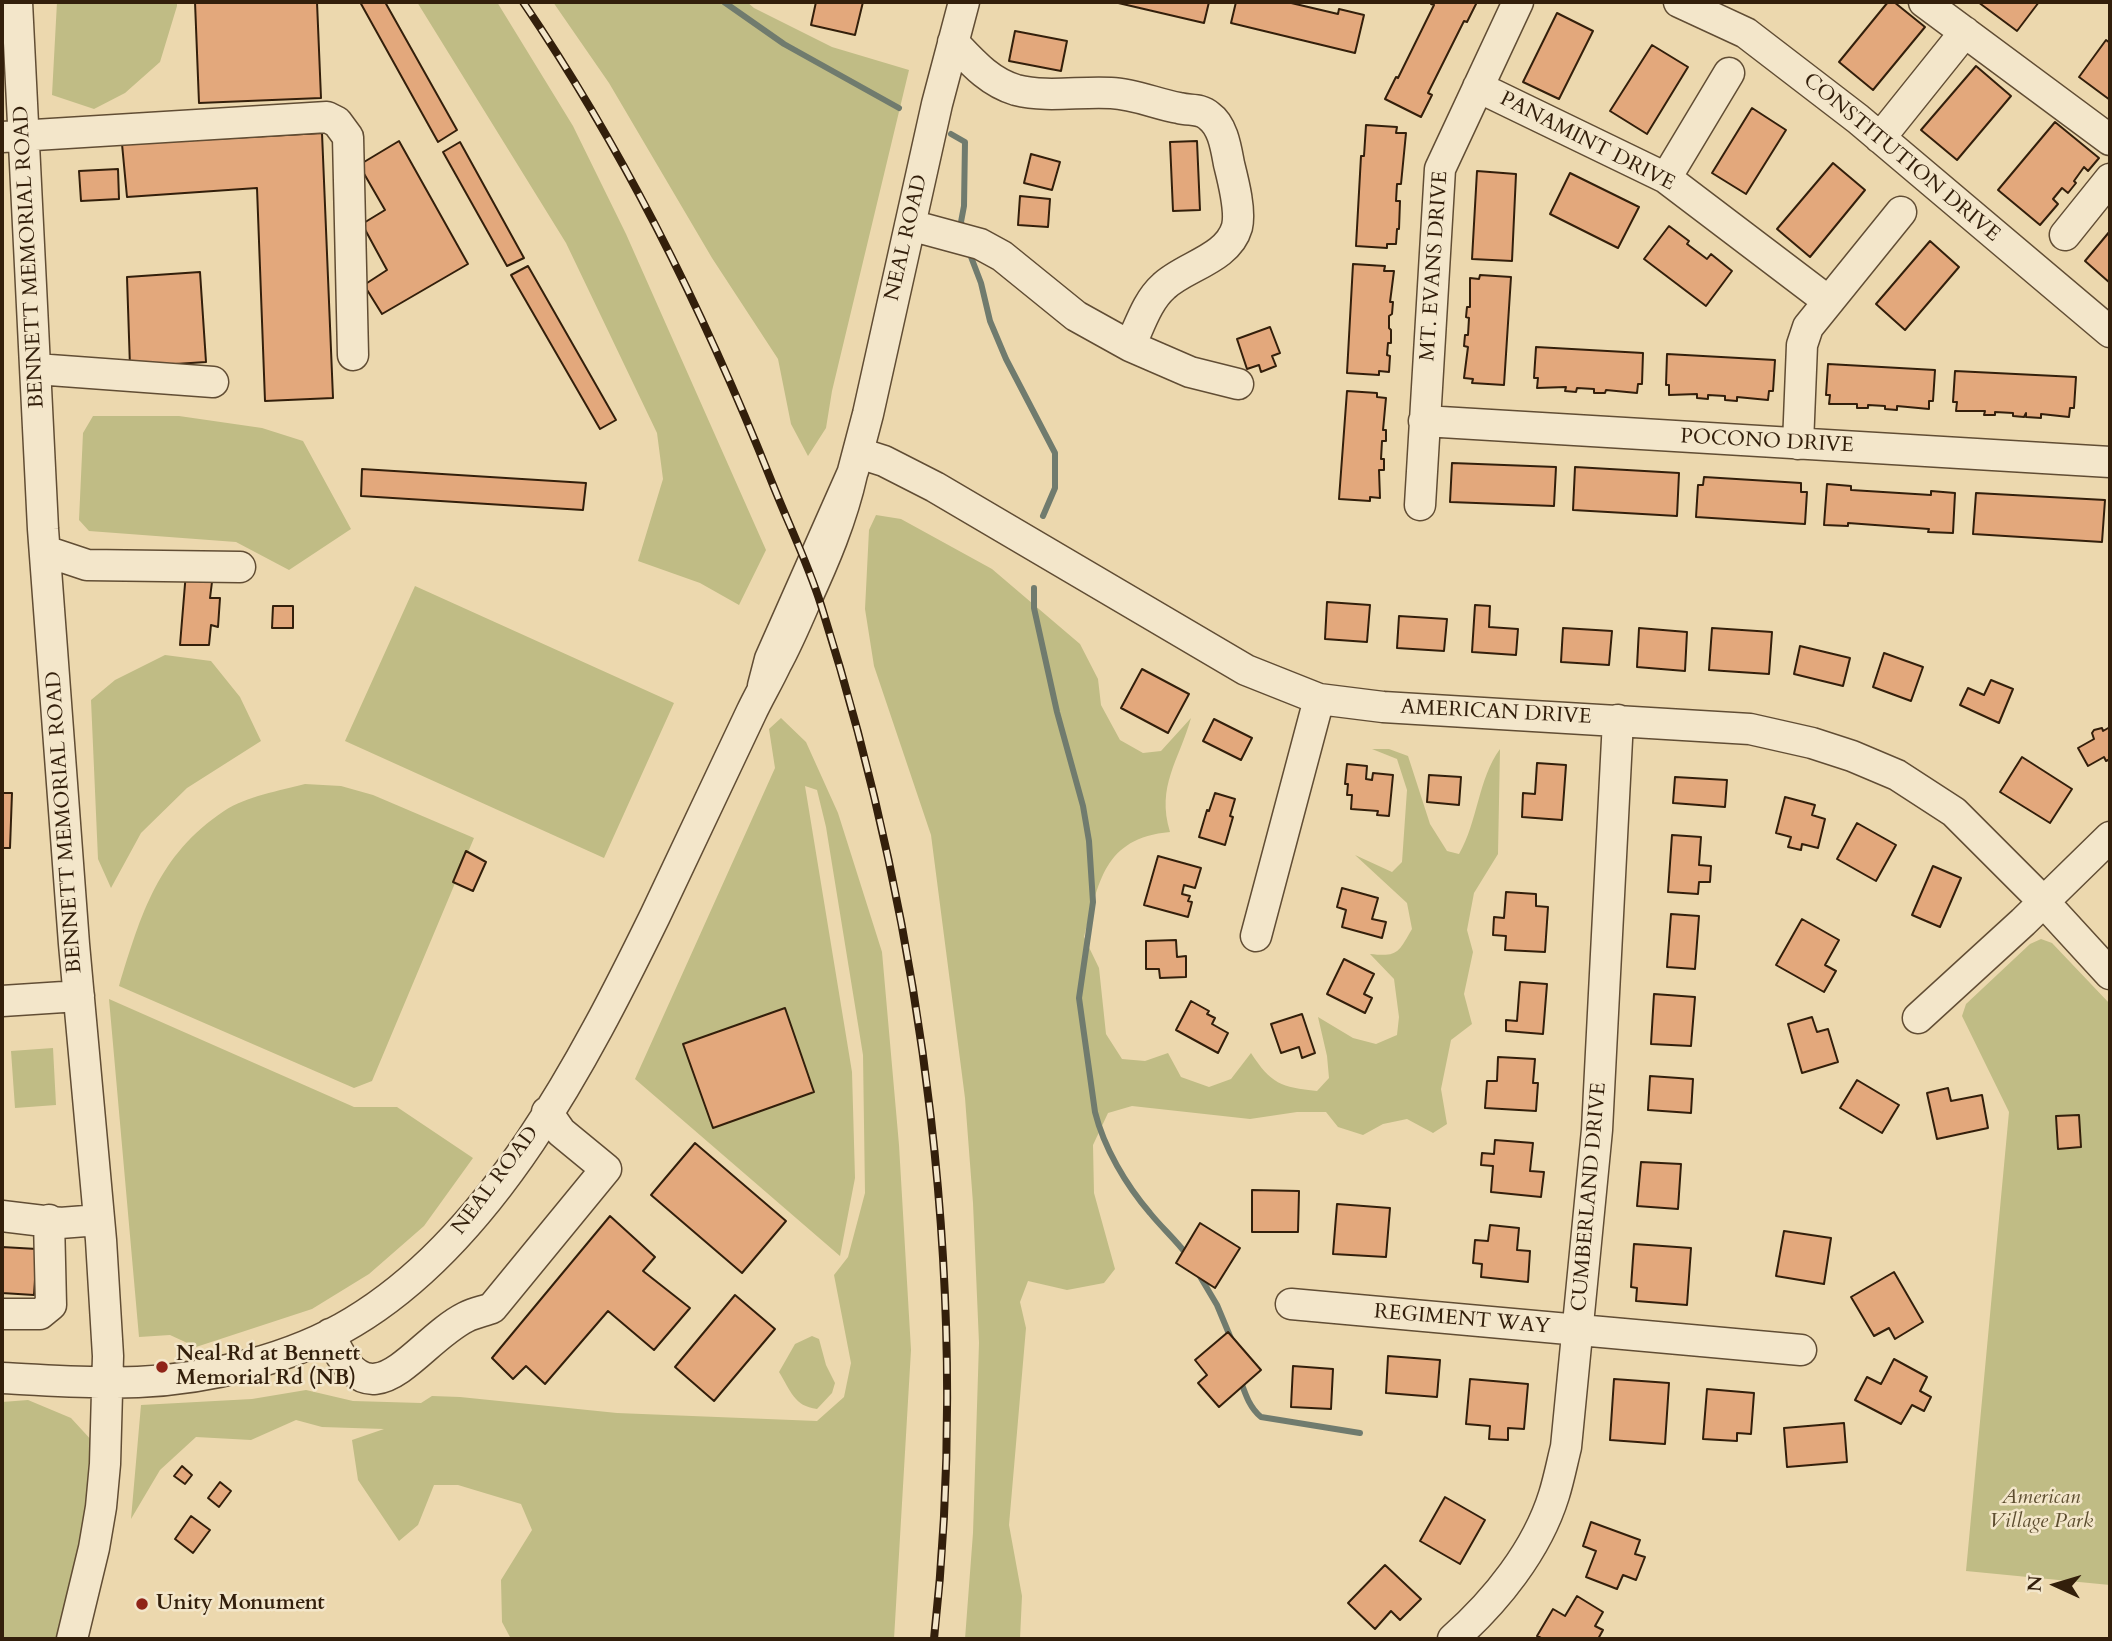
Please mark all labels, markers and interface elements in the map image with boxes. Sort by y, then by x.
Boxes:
street label: CONSTITUTION DRIVE [1797,68,2005,248]
street label: PANAMINT DRIVE [1495,87,1679,197]
street label: BENNETT MEMORIAL ROAD [9,105,51,409]
street label: MT. EVANS DRIVE [1416,170,1454,362]
street label: NEAL ROAD [880,172,934,304]
street label: POCONO DRIVE [1680,425,1854,459]
street label: BENNETT MEMORIAL ROAD [42,670,88,974]
street label: AMERICAN DRIVE [1400,695,1592,731]
street label: CUMBERLAND DRIVE [1567,1081,1613,1313]
street label: NEAL ROAD [447,1122,545,1240]
street label: REGIMENT WAY [1373,1300,1551,1340]
place label: Neal Rd at Bennett Memorial Rd (NB) [176,1342,360,1392]
marker: Neal Rd at Bennett Memorial Rd (NB) [154,1359,170,1375]
park label: American Village Park [1989,1485,2093,1535]
north arrow [2021,1550,2091,1620]
text: N [2022,1574,2049,1593]
place label: Unity Monument [156,1591,325,1617]
marker: Unity Monument [134,1596,150,1612]

